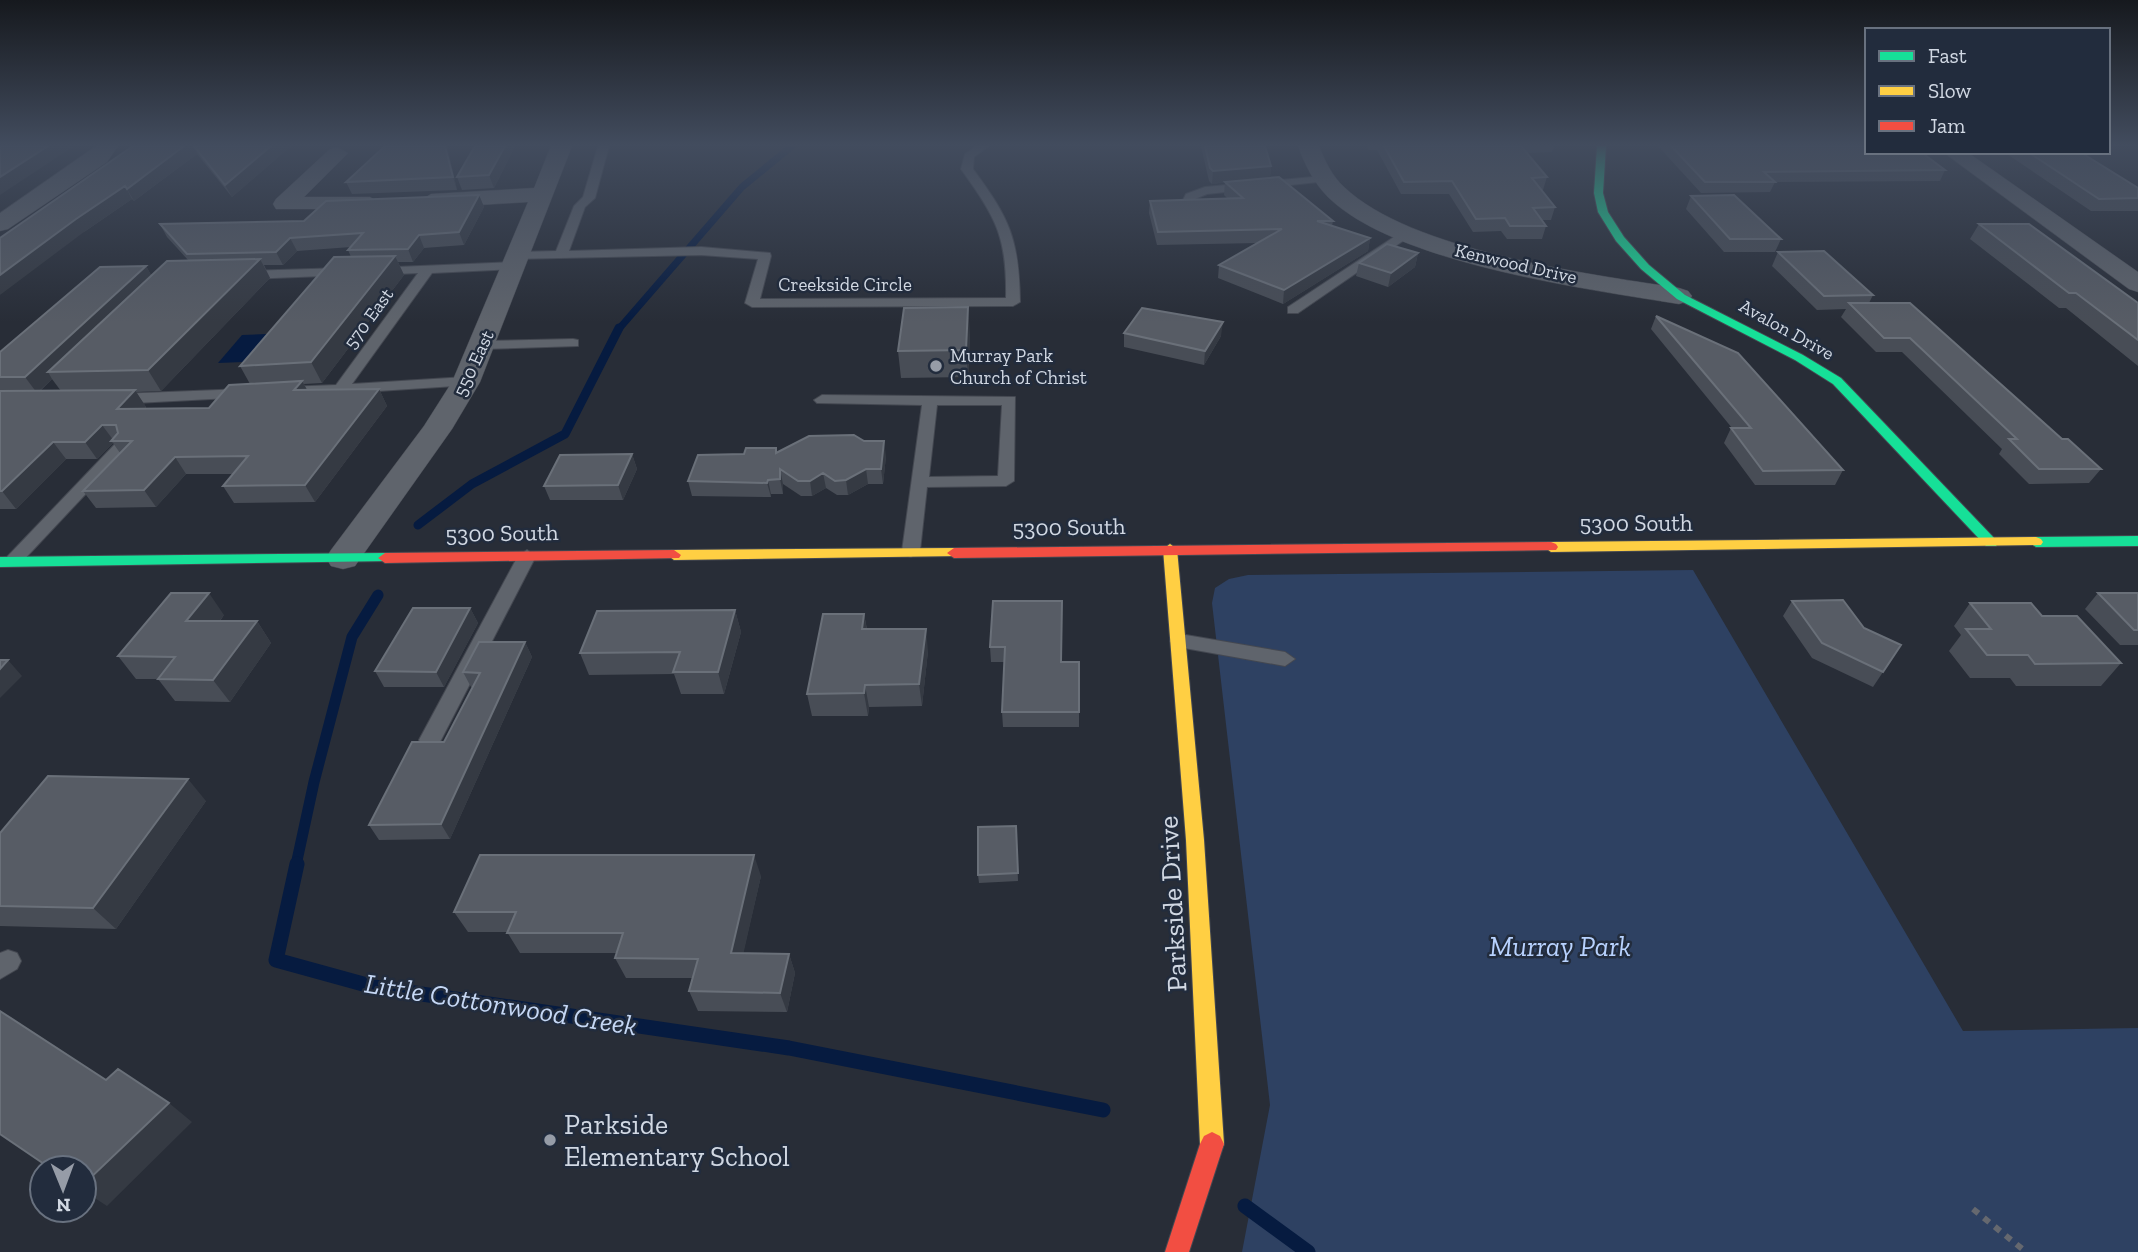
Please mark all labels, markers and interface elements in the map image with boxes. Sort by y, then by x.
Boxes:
legend [1865,28,2110,154]
text: Fast [1928,43,1967,68]
text: Slow [1928,78,1971,103]
text: Jam [1928,113,1965,138]
street label: Kenwood Drive [1453,238,1579,289]
street label: Creekside Circle [778,273,912,296]
street label: 570 East [339,283,398,353]
street label: Avalon Drive [1735,294,1838,365]
street label: 550 East [448,326,499,400]
place label: Murray Park Church of Christ [950,344,1087,389]
marker: Murray Park Church of Christ [928,358,944,374]
street label: 5300 South [1579,509,1693,537]
street label: 5300 South [1012,512,1126,542]
street label: 5300 South [445,518,559,548]
street label: Parkside Drive [1151,815,1194,993]
park label: Murray Park [1489,930,1631,963]
water label: Little Cottonwood Creek [362,967,640,1042]
place label: Parkside Elementary School [564,1108,790,1173]
marker: Parkside Elementary School [542,1132,558,1148]
north arrow [28,1154,98,1224]
text: N [56,1194,71,1217]

